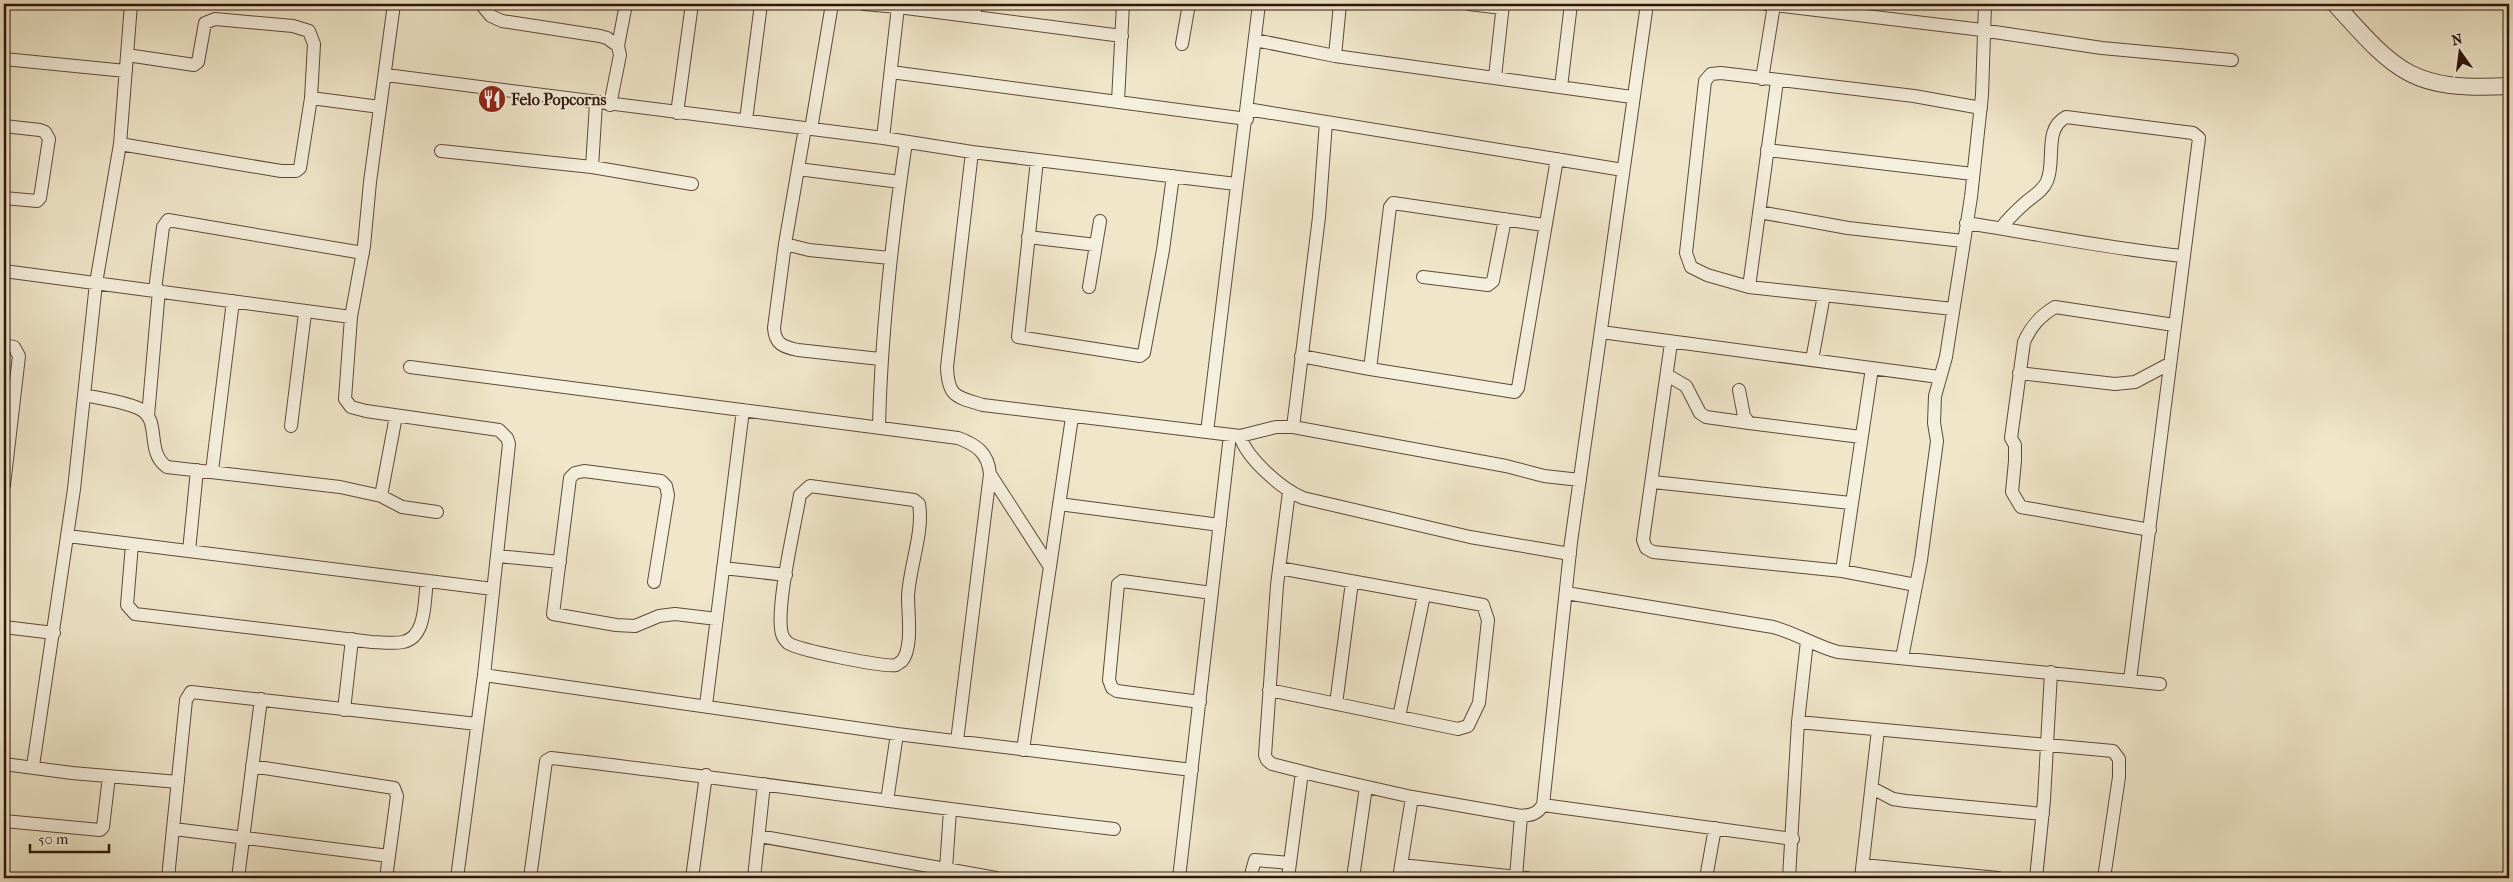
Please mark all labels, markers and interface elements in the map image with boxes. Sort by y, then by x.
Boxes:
north arrow [2436,28,2486,78]
text: N [2450,30,2465,49]
restaurant icon: Felo Popcorns [477,84,507,114]
place label: Felo Popcorns [510,90,606,110]
scale bar [30,822,109,854]
text: 50 m [38,830,69,848]

